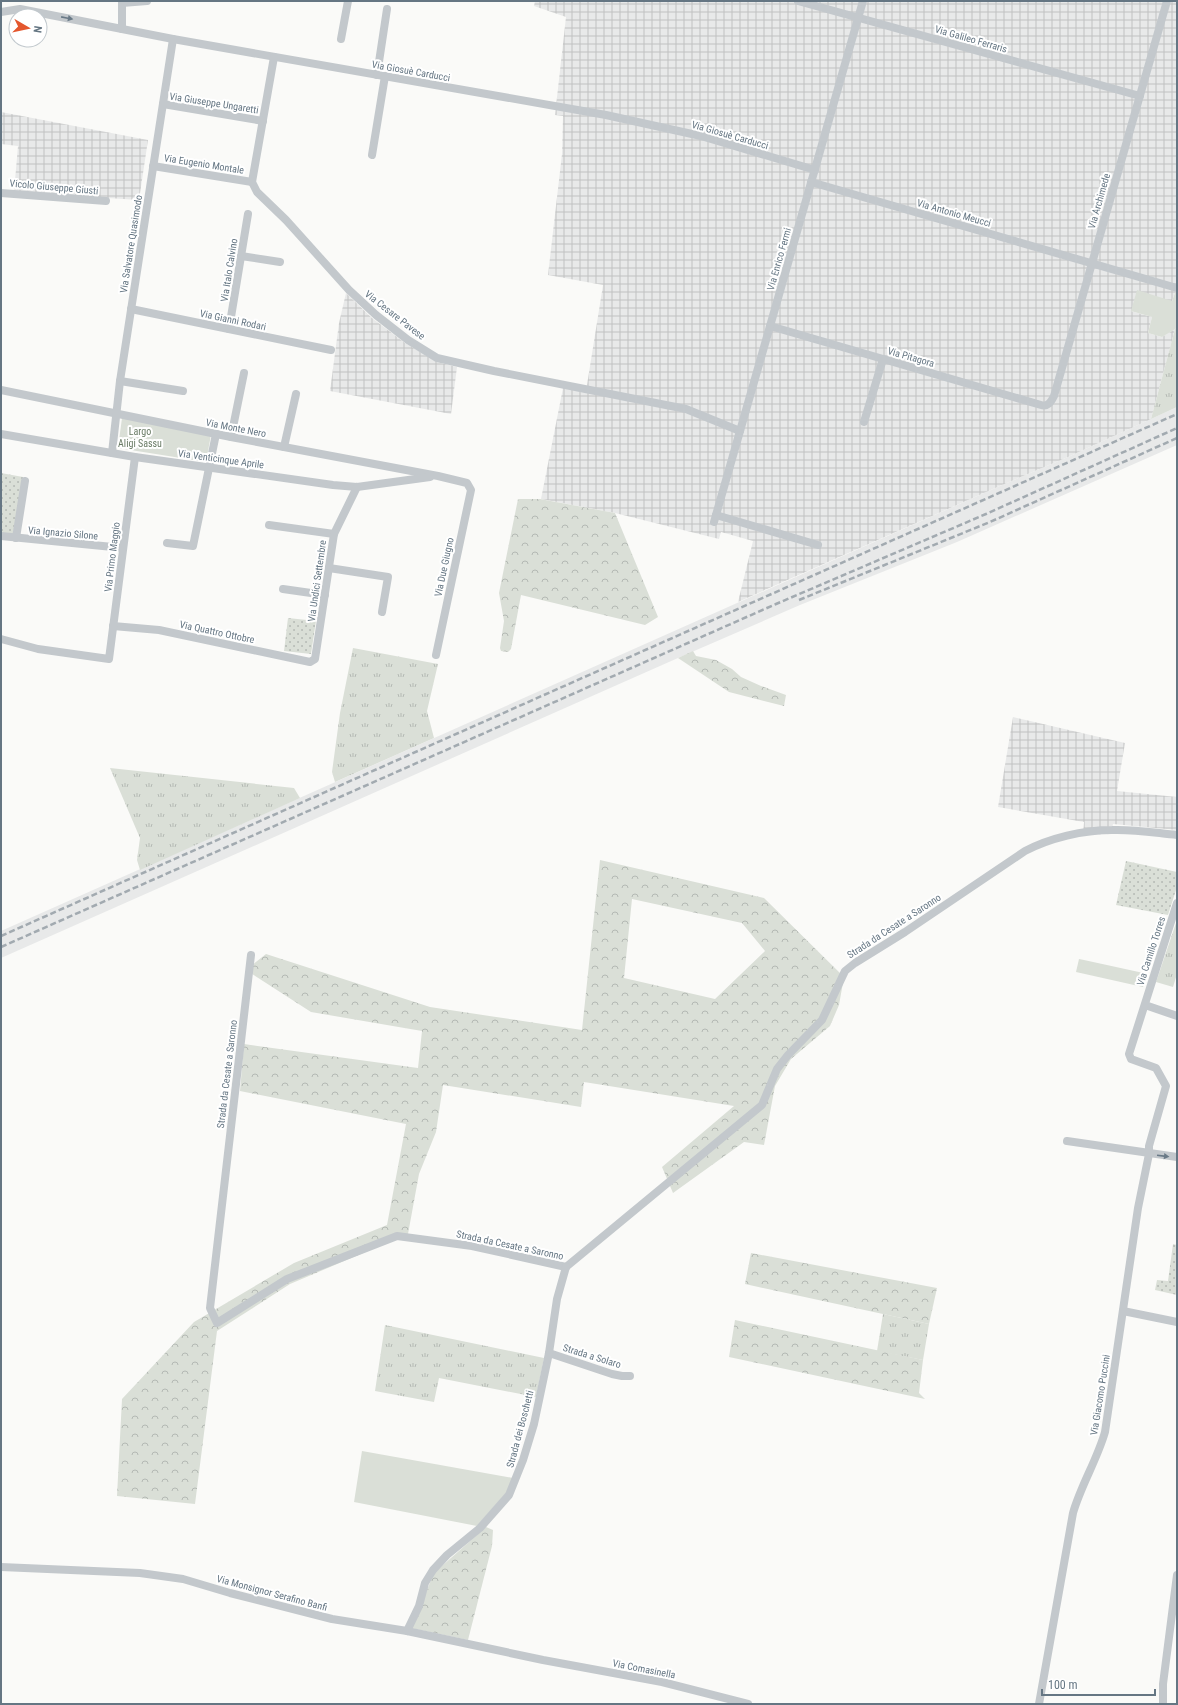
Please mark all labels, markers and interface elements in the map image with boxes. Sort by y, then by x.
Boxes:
north arrow [8,8,48,48]
one-way arrow [61,15,73,21]
street label: Via Galileo Ferraris [934,23,1009,55]
text: N [30,25,44,34]
street label: Via Giosuè Carducci [371,59,451,83]
street label: Via Giuseppe Ungaretti [169,91,259,115]
street label: Via Giosuè Carducci [690,119,770,151]
street label: Via Eugenio Montale [163,152,245,176]
street label: Via Archimede [1086,172,1112,230]
street label: Vicolo Giuseppe Giusti [9,178,99,196]
street label: Via Salvatore Quasimodo [118,194,144,294]
street label: Via Antonio Meucci [916,197,992,229]
street label: Via Enrico Fermi [765,227,793,291]
street label: Via Italo Calvino [219,238,239,302]
street label: Via Cesare Pavese [363,288,427,342]
street label: Via Gianni Rodari [199,308,267,332]
street label: Via Pitagora [886,345,936,369]
street label: Via Monte Nero [205,417,267,439]
park label: Largo Aligi Sassu [118,426,162,449]
street label: Via Venticinque Aprile [177,448,265,471]
street label: Via Primo Maggio [102,521,122,593]
street label: Via Ignazio Silone [27,524,99,542]
street label: Via Due Giugno [432,536,456,598]
street label: Via Undici Settembre [306,539,328,623]
street label: Via Quattro Ottobre [179,619,256,645]
street label: Strada da Cesate a Saronno [845,892,943,960]
street label: Via Camillo Torres [1135,915,1167,987]
street label: Strada da Cesate a Saronno [215,1019,239,1129]
one-way arrow [1157,1153,1169,1159]
street label: Strada da Cesate a Saronno [455,1228,565,1262]
street label: Strada a Solaro [562,1342,622,1370]
street label: Via Giacomo Puccini [1088,1354,1112,1436]
street label: Strada dei Boschetti [504,1389,536,1469]
street label: Via Monsignor Serafino Banfi [216,1573,329,1613]
street label: Via Comasinella [612,1658,677,1681]
scale bar [1042,1671,1155,1697]
text: 100 m [1048,1678,1078,1692]

